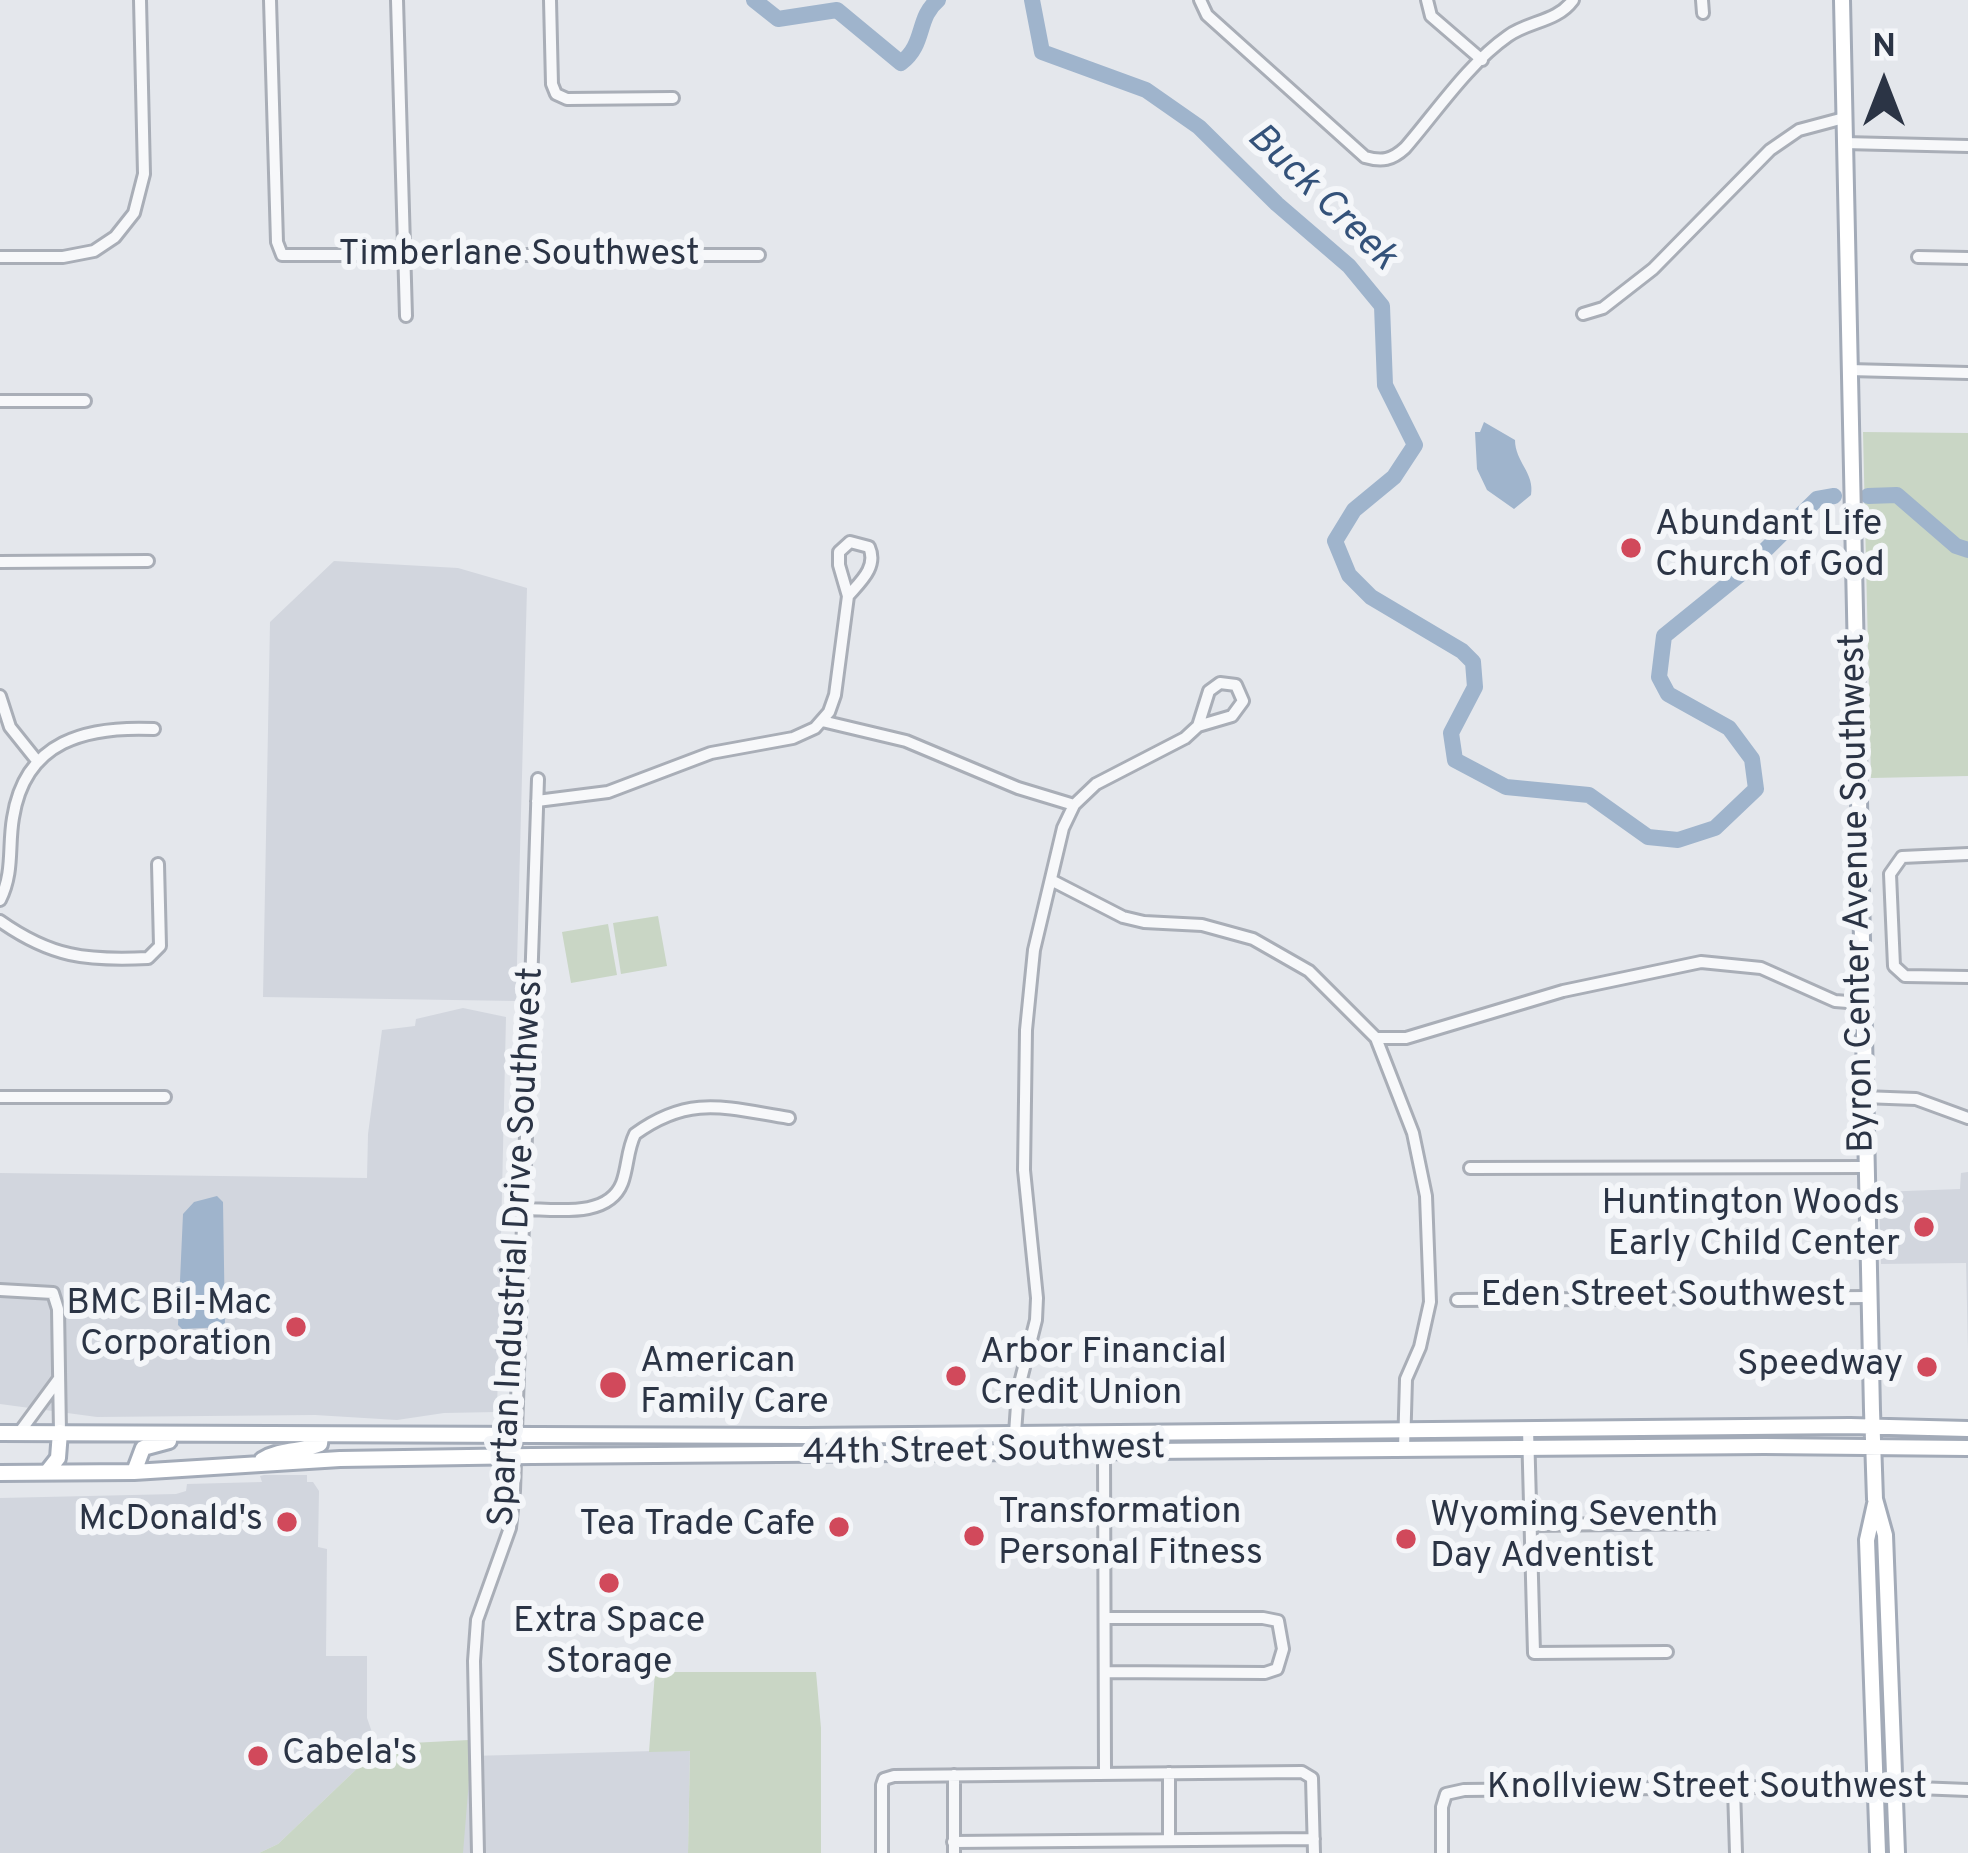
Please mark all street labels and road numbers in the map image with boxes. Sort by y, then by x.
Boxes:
street label: Timberlane Southwest [338,235,700,279]
street label: Byron Center Avenue Southwest [1834,633,1886,1153]
street label: Spartan Industrial Drive Southwest [483,966,555,1528]
street label: Eden Street Southwest [1480,1276,1846,1320]
street label: 44th Street Southwest [802,1428,1166,1478]
street label: Knollview Street Southwest [1487,1768,1927,1812]

